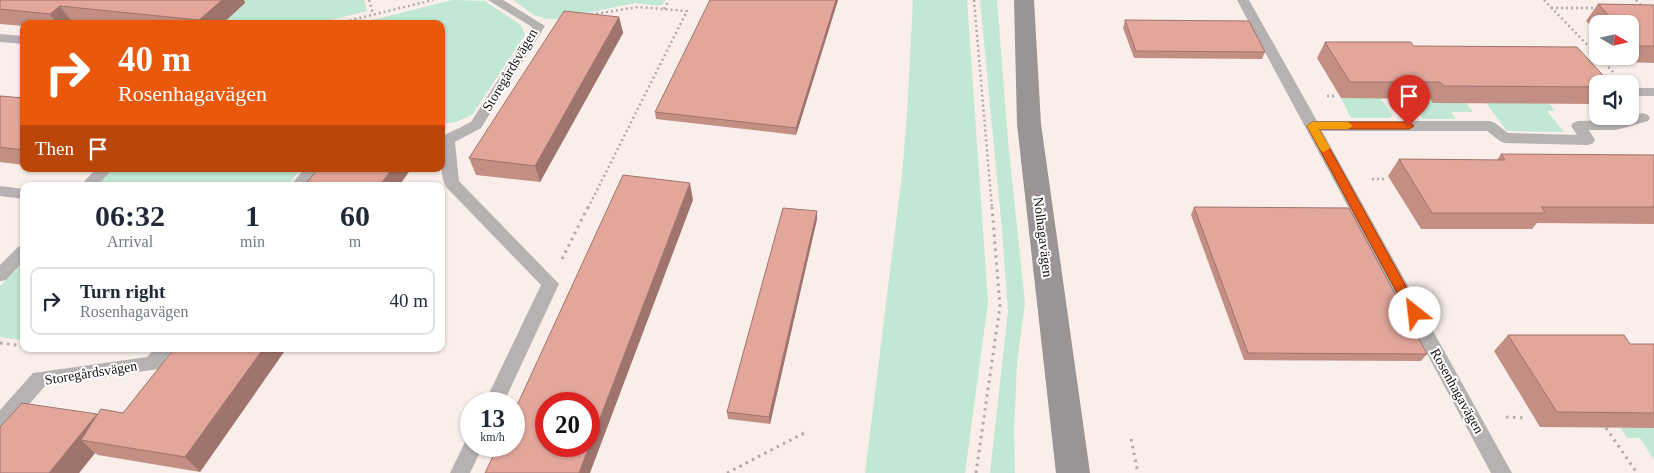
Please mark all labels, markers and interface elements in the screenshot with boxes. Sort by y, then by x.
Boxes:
north arrow [1589,15,1639,65]
map controls [1589,15,1639,125]
street label: Storegårdsvägen [480,26,540,114]
icon: right [35,40,100,105]
text: 40 m [118,40,191,79]
pin [1388,75,1430,126]
button: sound [1589,75,1639,125]
text: Rosenhagavägen [118,81,267,106]
icon: arrive [1395,82,1423,110]
icon: arrive [84,135,112,163]
text: Then [35,138,74,159]
street label: Nolhagavägen [1031,196,1055,278]
text: 06:32 [95,199,165,232]
text: 1 [245,199,260,232]
text: 60 [340,199,370,232]
text: Arrival [107,233,153,250]
text: min [240,233,265,250]
text: m [349,233,361,250]
text: Turn right [80,281,165,302]
position arrow [1388,286,1440,338]
icon: right [37,287,65,315]
text: 40 m [389,290,428,311]
text: Rosenhagavägen [80,303,188,320]
street label: Rosenhagavägen [1427,346,1487,436]
street label: Storegårdsvägen [44,358,138,388]
speed limit sign: 20 [535,392,600,457]
text: 13 [480,405,505,432]
text: km/h [480,430,505,444]

